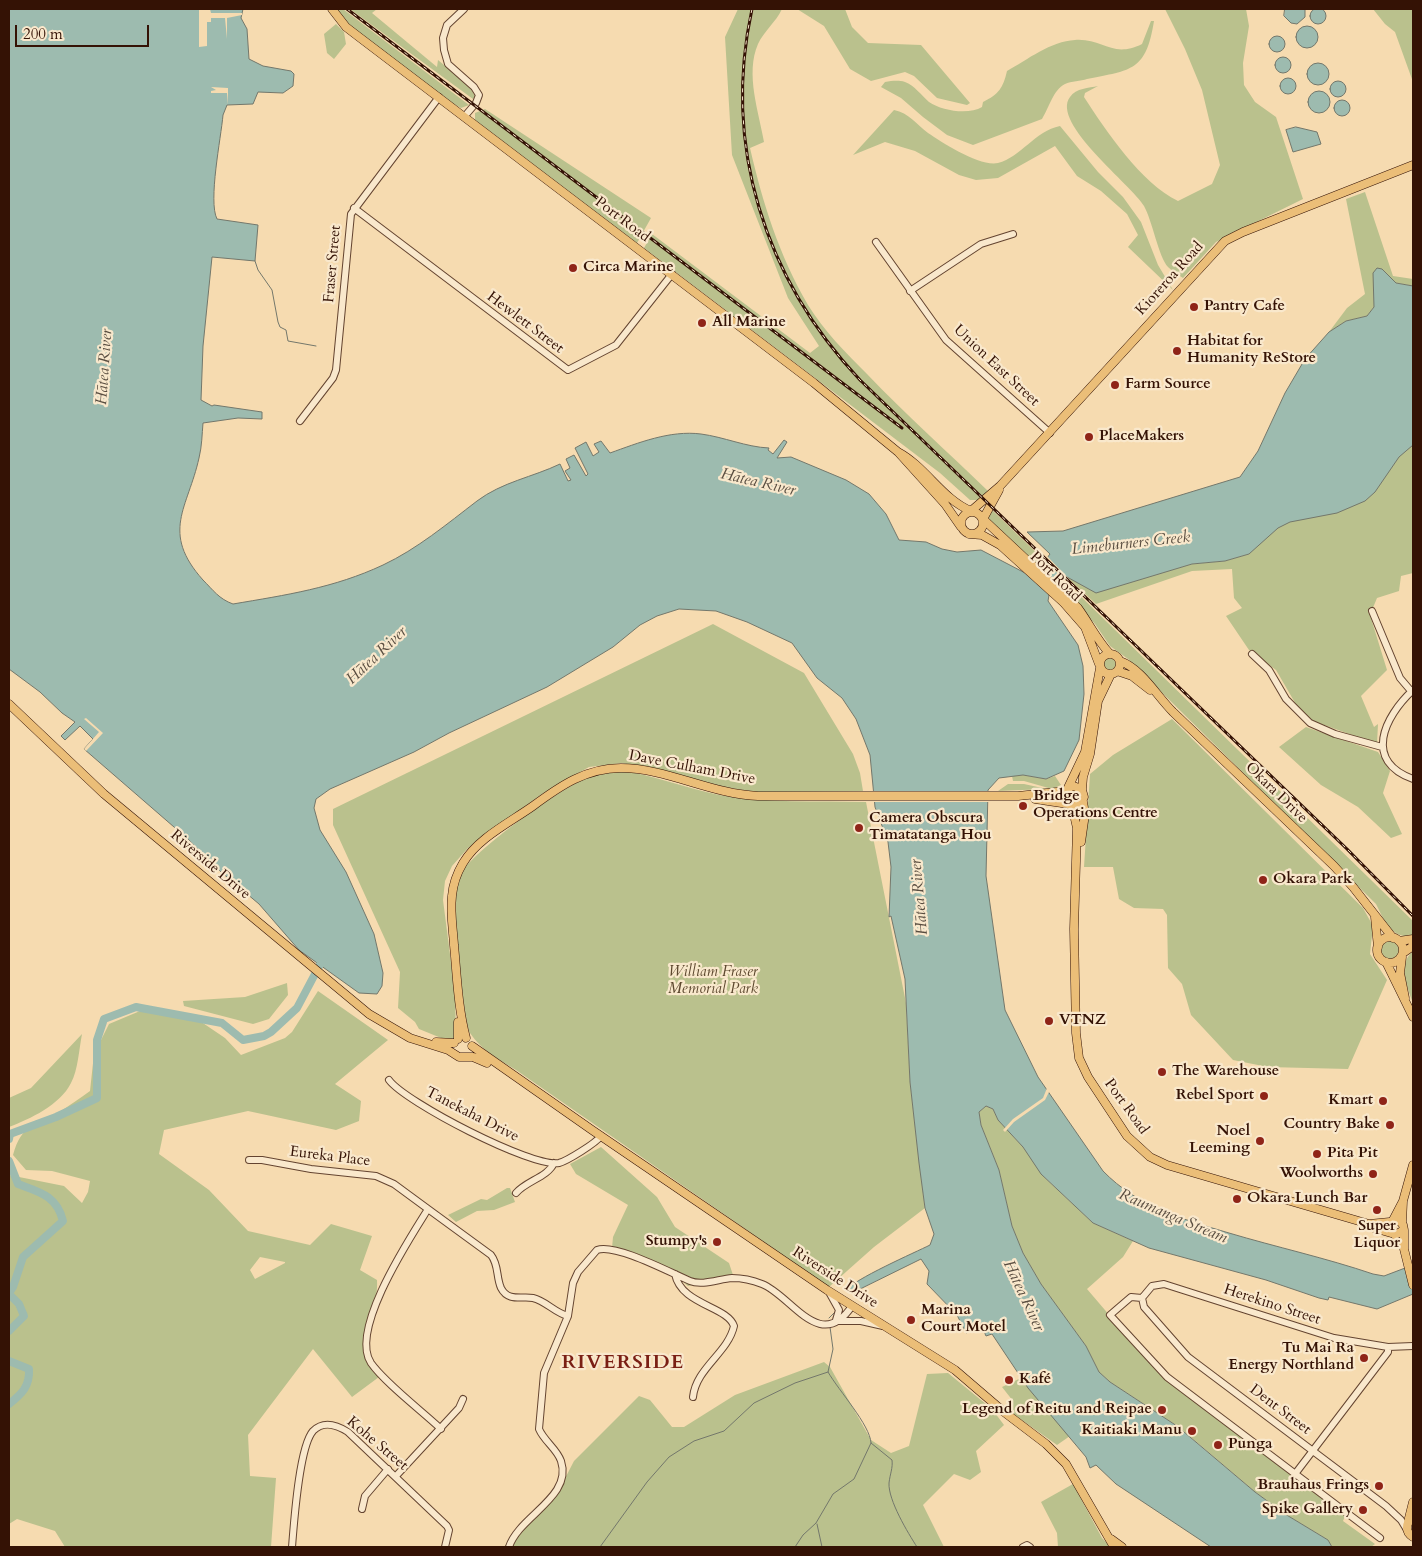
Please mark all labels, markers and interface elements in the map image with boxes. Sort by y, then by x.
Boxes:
scale bar [18,15,151,47]
text: 200 m [23,24,63,44]
street label: Port Road [591,193,653,247]
street label: Fraser Street [321,224,345,304]
street label: Kioreroa Road [1132,238,1208,320]
place label: Circa Marine [583,259,674,277]
marker: Circa Marine [567,262,579,274]
street label: Hewlett Street [483,288,567,358]
place label: Pantry Cafe [1204,298,1285,316]
marker: Pantry Cafe [1188,301,1200,313]
place label: All Marine [712,314,786,332]
marker: All Marine [696,317,708,329]
street label: Union East Street [949,321,1043,411]
water label: Hātea River [93,328,117,406]
place label: Habitat for Humanity ReStore [1187,333,1316,368]
marker: Habitat for Humanity ReStore [1171,345,1183,357]
place label: Farm Source [1125,376,1211,394]
marker: Farm Source [1109,379,1121,391]
place label: PlaceMakers [1099,428,1184,446]
marker: PlaceMakers [1083,431,1095,443]
water label: Hātea River [719,465,797,501]
water label: Limeburners Creek [1071,528,1191,560]
street label: Port Road [1026,548,1084,606]
water label: Hātea River [343,623,411,689]
street label: Dave Culham Drive [627,747,757,789]
street label: Okara Drive [1241,759,1311,827]
place label: Bridge Operations Centre [1033,788,1158,823]
marker: Bridge Operations Centre [1017,800,1029,812]
place label: Camera Obscura Timatatanga Hou [869,810,992,845]
marker: Camera Obscura Timatatanga Hou [853,822,865,834]
street label: Riverside Drive [166,826,254,904]
water label: Hātea River [907,858,933,936]
place label: Okara Park [1273,871,1352,889]
marker: Okara Park [1257,874,1269,886]
park label: William Fraser Memorial Park [668,964,758,999]
place label: VTNZ [1059,1012,1106,1030]
marker: VTNZ [1043,1015,1055,1027]
place label: The Warehouse [1172,1063,1279,1081]
marker: The Warehouse [1156,1066,1168,1078]
street label: Port Road [1100,1076,1152,1138]
street label: Tanekaha Drive [422,1084,522,1146]
place label: Rebel Sport [1176,1087,1254,1105]
marker: Rebel Sport [1258,1090,1270,1102]
place label: Kmart [1328,1092,1373,1110]
marker: Kmart [1377,1095,1389,1107]
place label: Country Bake [1283,1116,1380,1134]
marker: Country Bake [1384,1119,1396,1131]
place label: Noel Leeming [1189,1123,1250,1158]
marker: Noel Leeming [1254,1135,1266,1147]
street label: Eureka Place [289,1143,371,1171]
place label: Pita Pit [1327,1145,1378,1163]
marker: Pita Pit [1311,1148,1323,1160]
place label: Woolworths [1280,1165,1363,1183]
marker: Woolworths [1367,1168,1379,1180]
water label: Raumanga Stream [1116,1185,1230,1249]
place label: Okara Lunch Bar [1247,1190,1368,1208]
marker: Okara Lunch Bar [1231,1193,1243,1205]
marker: Super Liquor [1371,1204,1383,1216]
place label: Super Liquor [1354,1218,1400,1253]
place label: Stumpy's [646,1233,707,1251]
marker: Stumpy's [711,1236,723,1248]
street label: Riverside Drive [789,1244,881,1312]
water label: Hātea River [998,1257,1048,1335]
street label: Herekino Street [1221,1281,1323,1329]
place label: Marina Court Motel [921,1302,1006,1337]
marker: Marina Court Motel [905,1314,917,1326]
place label: Tu Mai Ra Energy Northland [1228,1340,1354,1375]
district label: RIVERSIDE [560,1351,686,1375]
marker: Tu Mai Ra Energy Northland [1358,1352,1370,1364]
place label: Kafé [1019,1371,1051,1389]
marker: Kafé [1003,1374,1015,1386]
street label: Dent Street [1246,1381,1314,1439]
place label: Legend of Reitu and Reipae [962,1401,1152,1419]
marker: Legend of Reitu and Reipae [1156,1404,1168,1416]
street label: Kohe Street [343,1413,411,1475]
place label: Kaitiaki Manu [1082,1422,1182,1440]
marker: Kaitiaki Manu [1186,1425,1198,1437]
place label: Punga [1228,1436,1272,1454]
marker: Punga [1212,1439,1224,1451]
place label: Brauhaus Frings [1257,1477,1369,1495]
marker: Brauhaus Frings [1373,1480,1385,1492]
place label: Spike Gallery [1262,1501,1353,1519]
marker: Spike Gallery [1357,1504,1369,1516]

